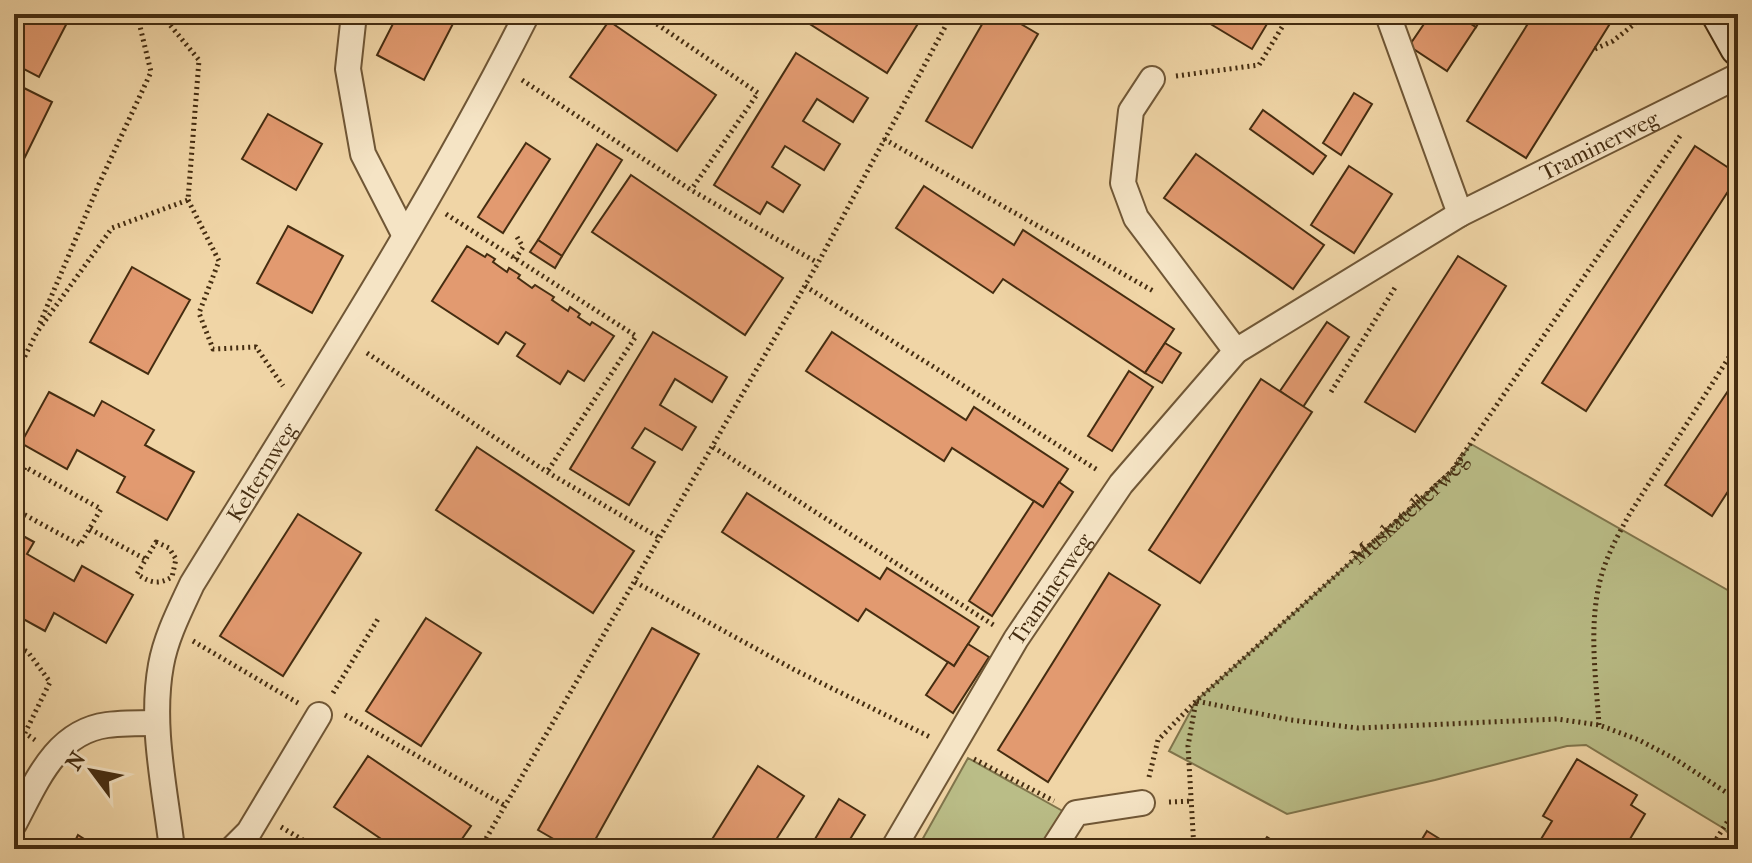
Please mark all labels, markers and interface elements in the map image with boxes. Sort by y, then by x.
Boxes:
street label: Traminerweg [1536,105,1663,186]
street label: Kelternweg [222,418,303,527]
street label: Muskatellerweg [1345,448,1474,570]
street label: Traminerweg [1004,528,1098,650]
north arrow [52,731,132,811]
text: N [60,747,91,775]

